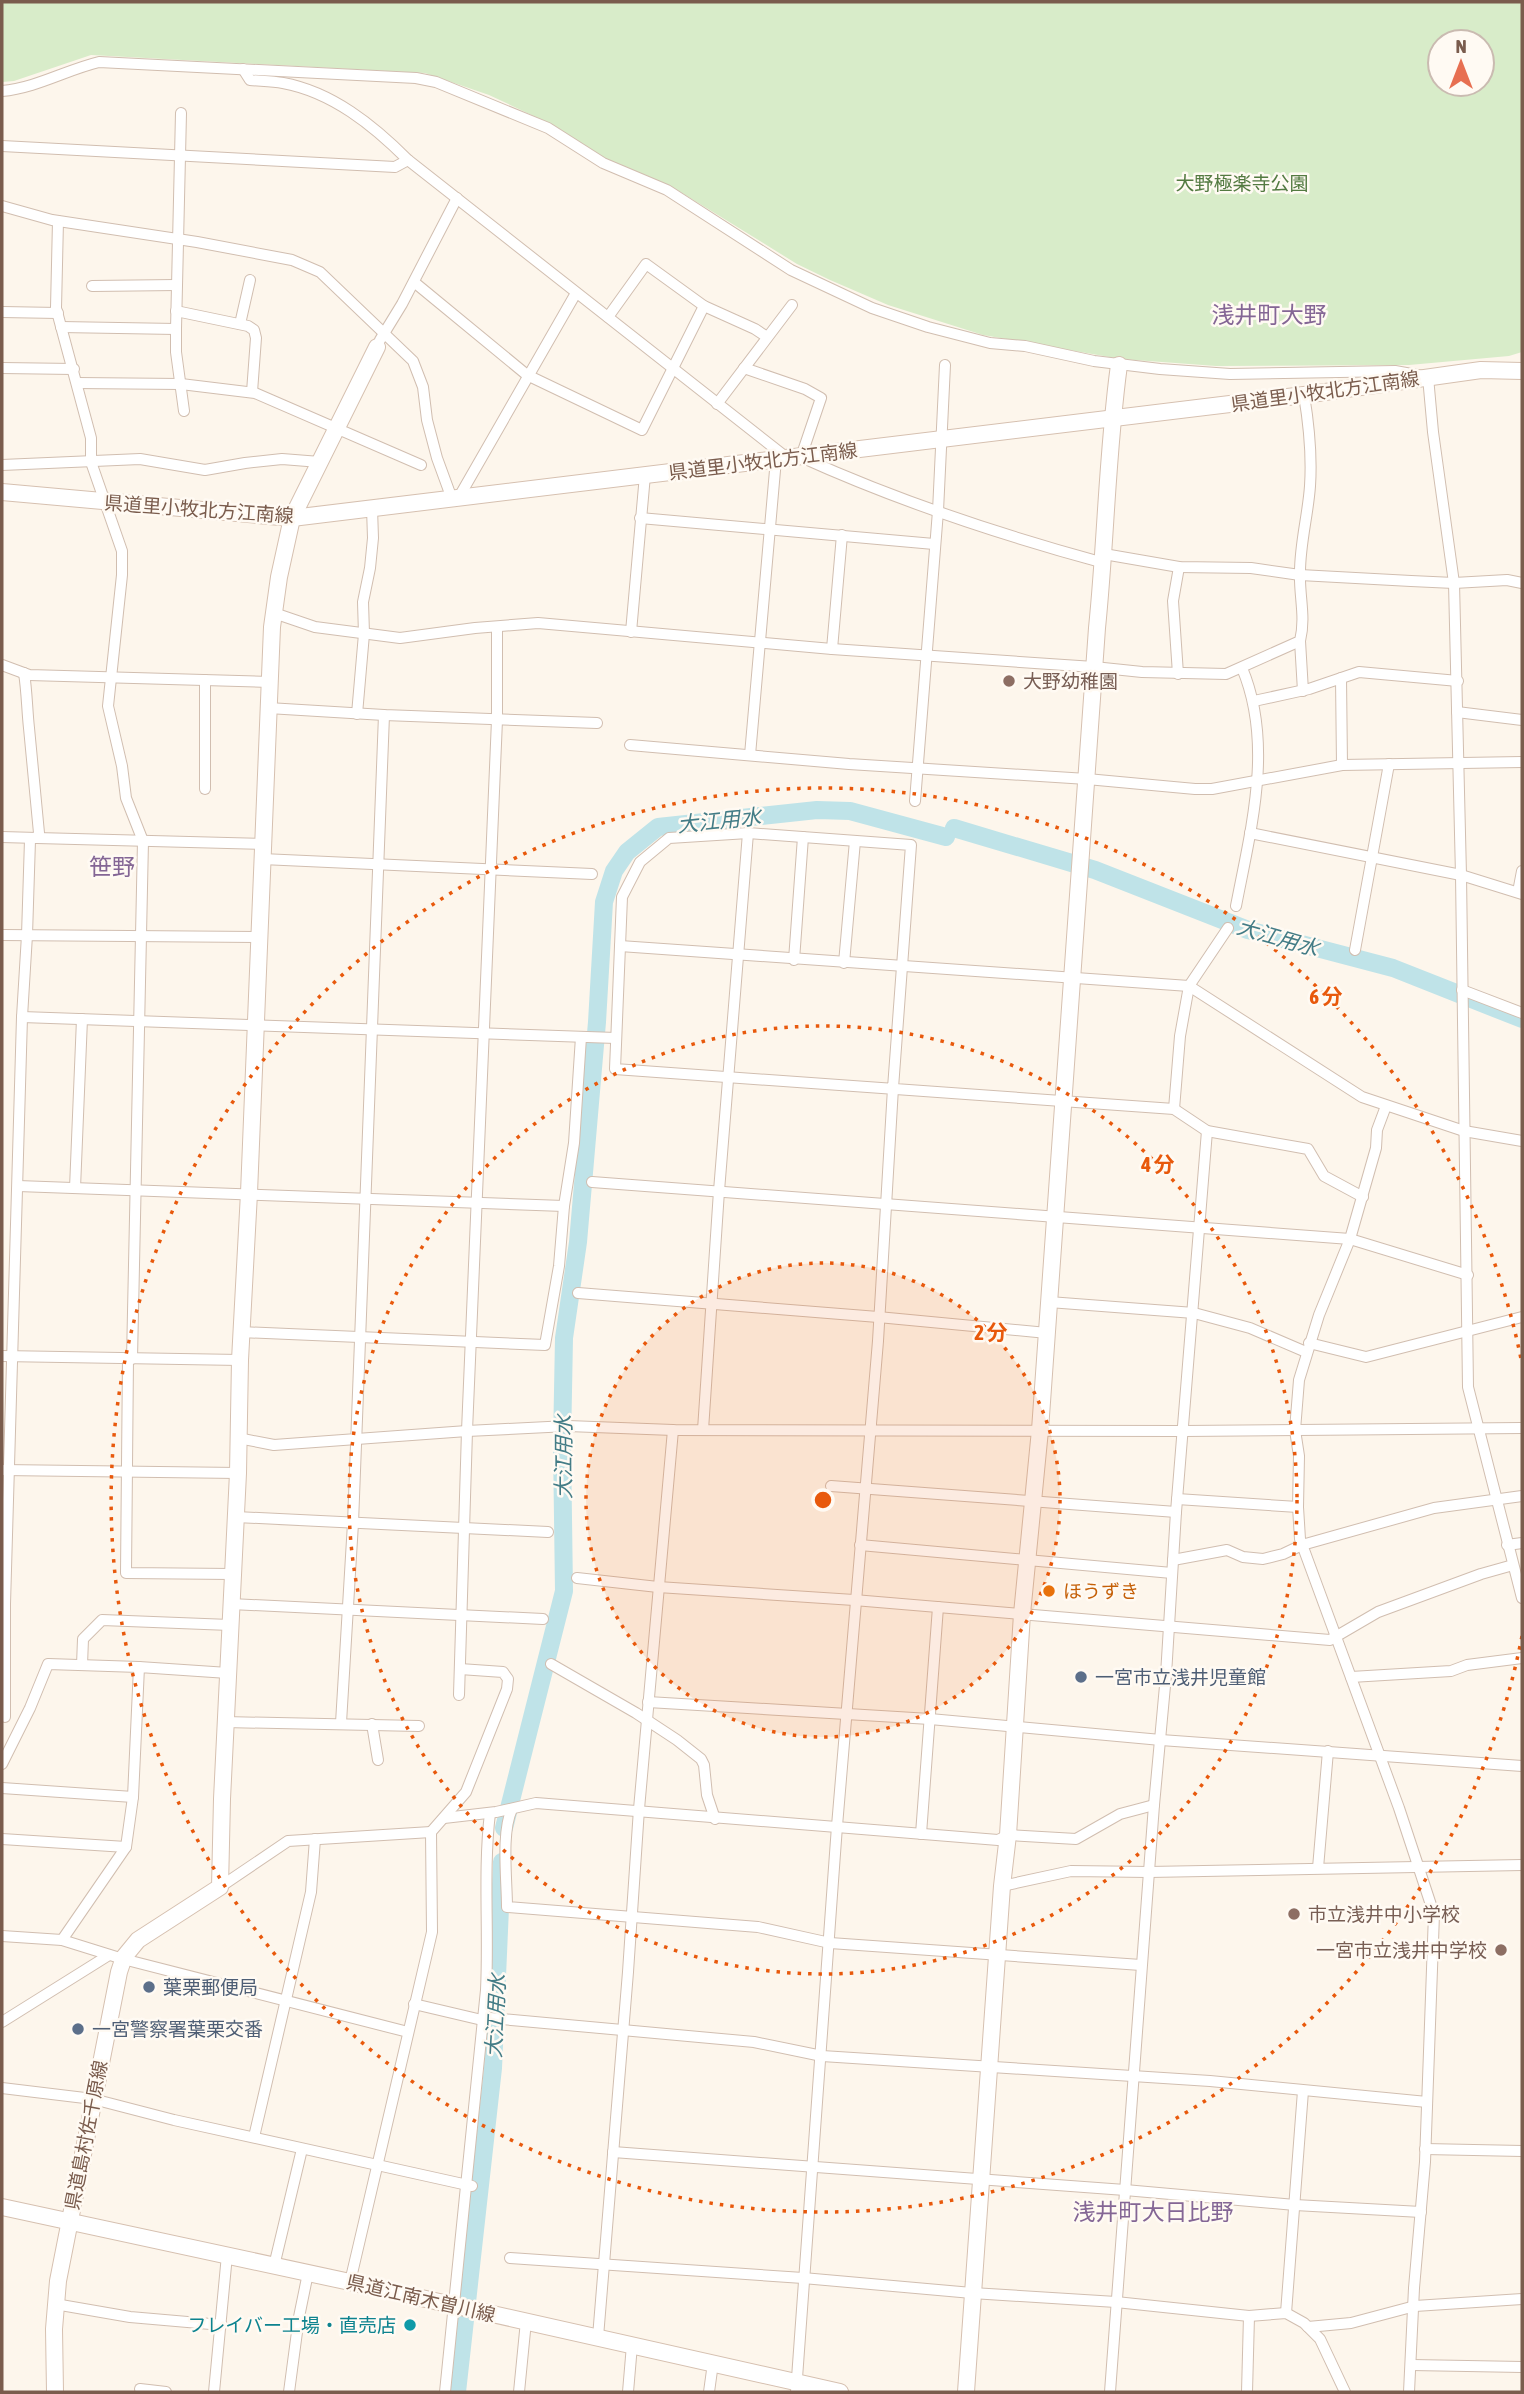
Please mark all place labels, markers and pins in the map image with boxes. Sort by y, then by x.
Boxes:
place label: 大野幼稚園 [1023,670,1118,692]
marker: 大野幼稚園 [1001,673,1017,689]
centre of rings [811,1488,835,1512]
place label: ほうずき [1063,1580,1139,1602]
marker: ほうずき [1041,1583,1057,1599]
place label: 一宮市立浅井児童館 [1095,1666,1266,1688]
marker: 一宮市立浅井児童館 [1073,1669,1089,1685]
place label: 市立浅井中小学校 [1308,1903,1460,1925]
marker: 市立浅井中小学校 [1286,1906,1302,1922]
place label: 一宮市立浅井中学校 [1316,1939,1487,1961]
marker: 一宮市立浅井中学校 [1493,1942,1509,1958]
place label: 葉栗郵便局 [163,1976,258,1998]
marker: 葉栗郵便局 [141,1979,157,1995]
place label: 一宮警察署葉栗交番 [92,2018,263,2040]
marker: 一宮警察署葉栗交番 [70,2021,86,2037]
place label: フレイバー工場・直売店 [187,2314,396,2336]
marker: フレイバー工場・直売店 [402,2317,418,2333]

